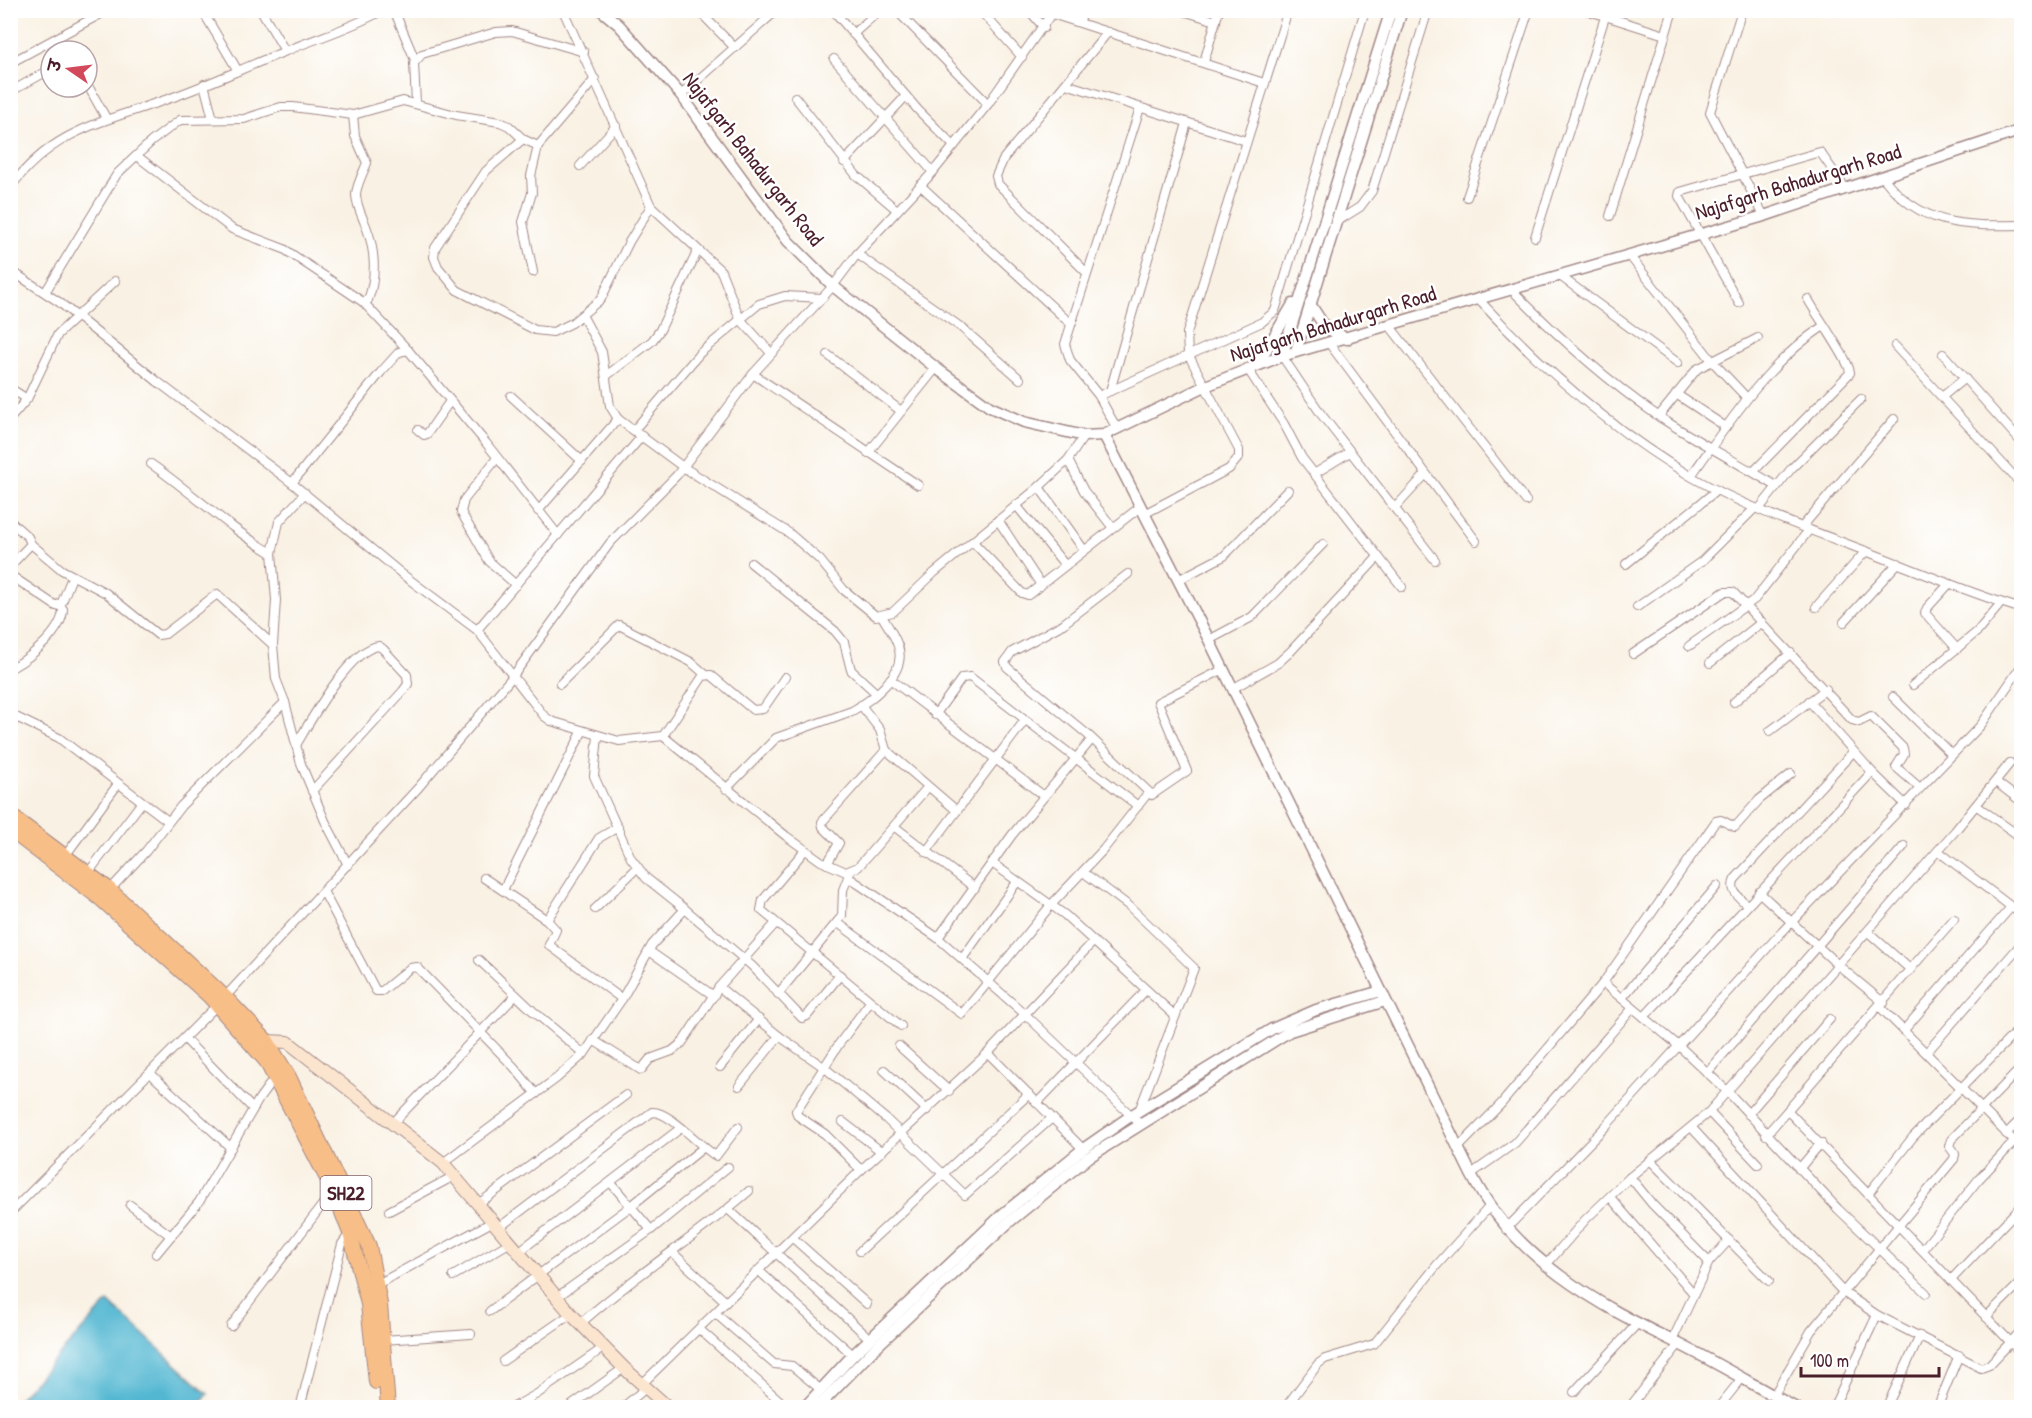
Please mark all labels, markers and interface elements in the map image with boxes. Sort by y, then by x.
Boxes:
north arrow [39,39,99,99]
text: उ [42,56,67,75]
street label: Najafgarh Bahadurgarh Road [676,66,831,252]
street label: Najafgarh Bahadurgarh Road [1691,136,1904,227]
street label: Najafgarh Bahadurgarh Road [1226,278,1439,369]
road number: SH22 [320,1176,372,1210]
scale bar [1801,1340,1939,1378]
text: 100 m [1810,1348,1849,1373]

